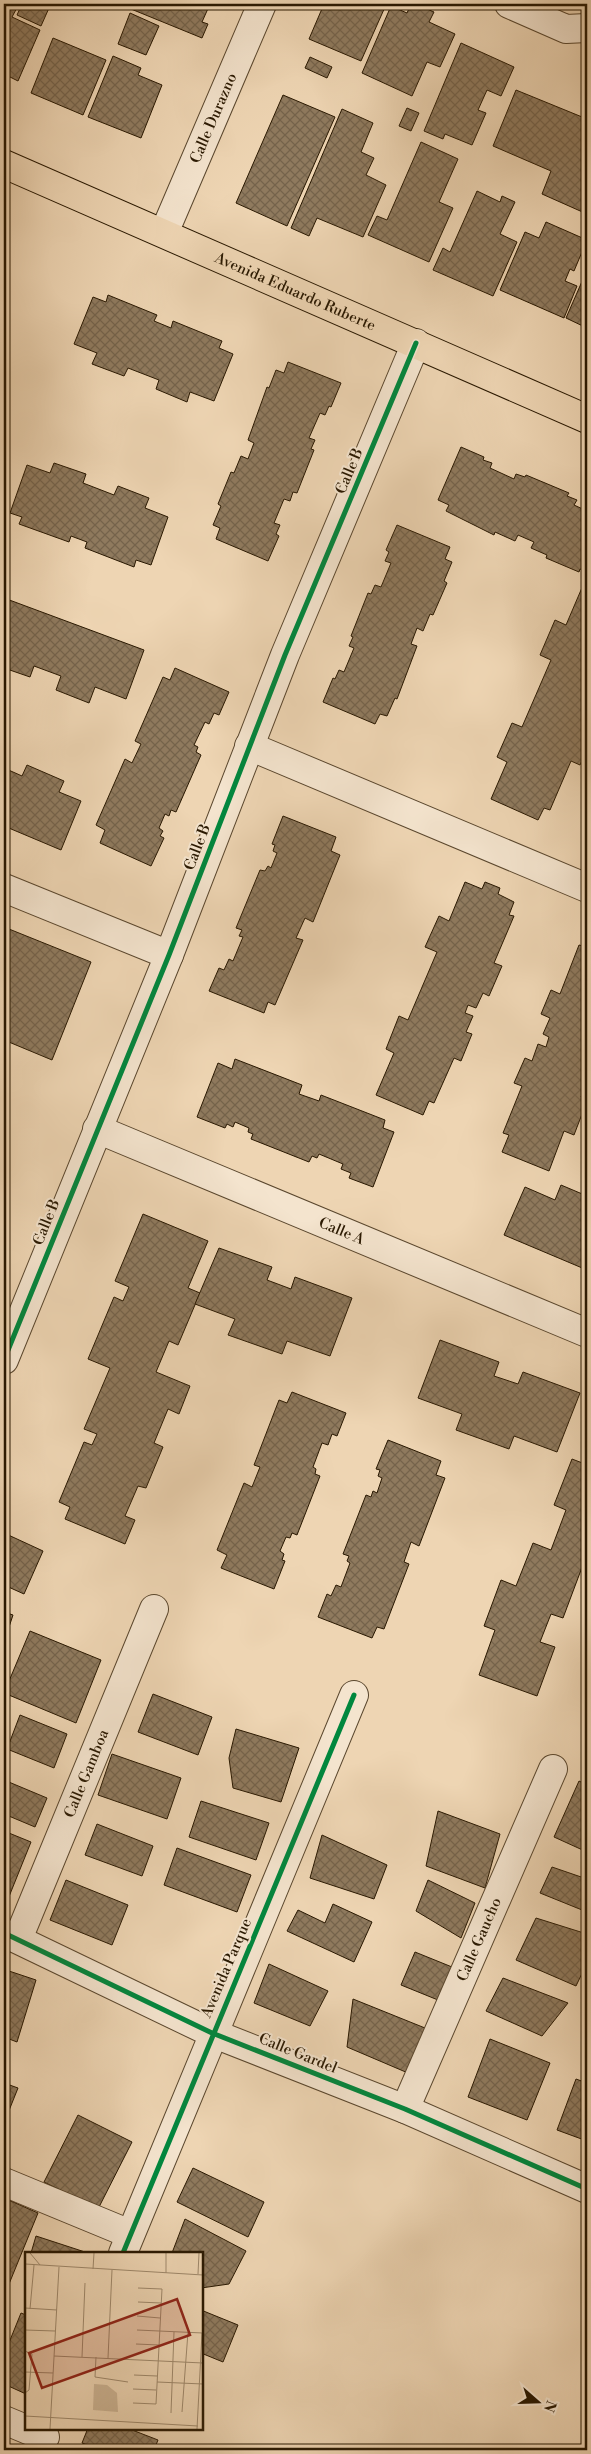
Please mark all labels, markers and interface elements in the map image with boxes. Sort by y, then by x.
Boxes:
street label: Calle Durazno [186,70,241,166]
street label: Avenida Eduardo Ruberte [211,248,379,335]
street label: Calle B [331,445,368,497]
street label: Calle B [180,821,215,873]
street label: Calle B [29,1196,64,1248]
street label: Calle A [316,1213,368,1250]
street label: Calle Gamboa [60,1726,113,1821]
street label: Calle Gaucho [453,1895,506,1984]
street label: Avenida Parque [197,1916,256,2022]
street label: Calle Gardel [256,2029,340,2078]
inset map [25,2252,202,2429]
north arrow [514,2376,564,2426]
text: N [539,2398,560,2414]

